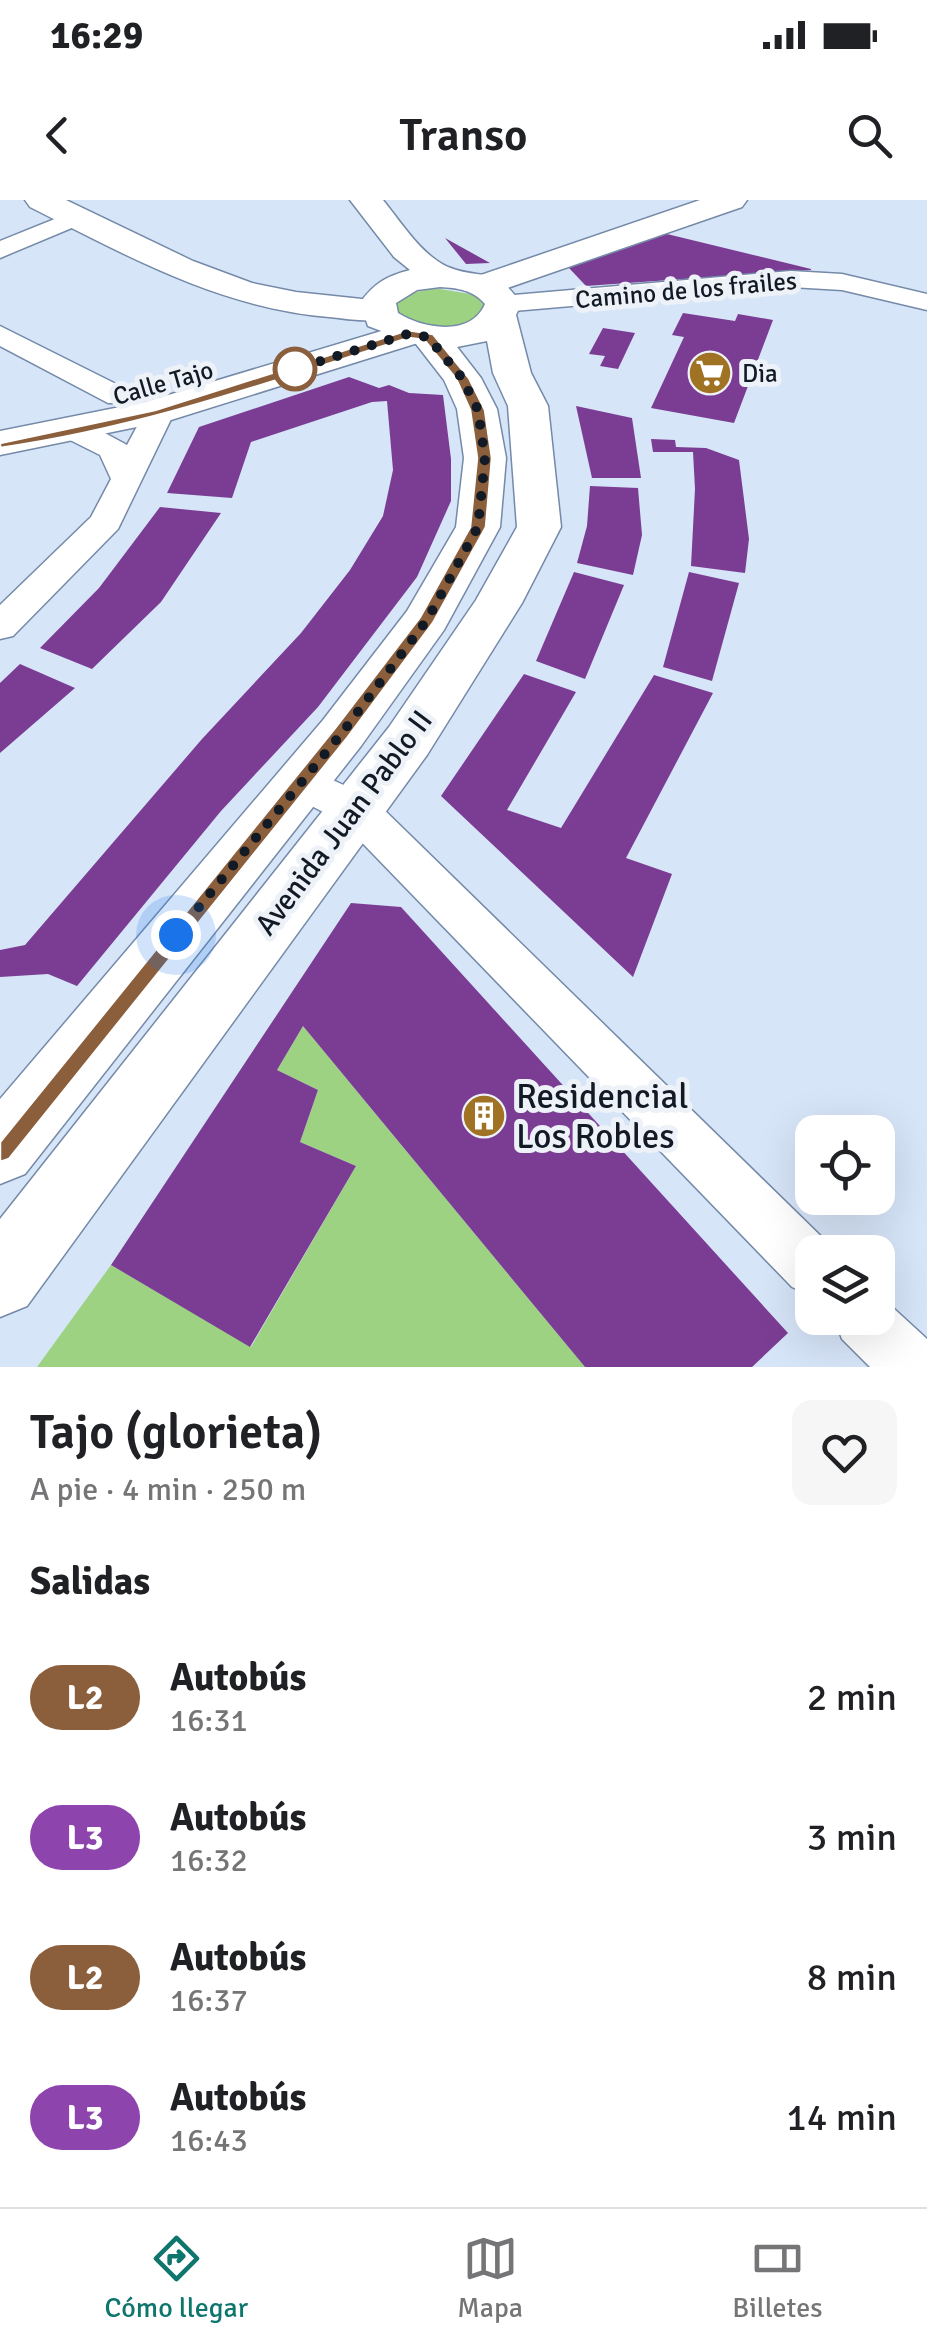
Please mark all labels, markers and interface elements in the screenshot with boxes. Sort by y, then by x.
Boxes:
text: 16:29 [50,12,143,59]
icon: back [30,108,85,163]
text: Transo [399,108,528,163]
icon: search [842,108,897,163]
street label: Camino de los frailes [574,265,798,315]
unlabelled marker [274,348,316,390]
supermarket icon: Dia [687,350,733,396]
street label: Calle Tajo [109,354,217,412]
place label: Dia [742,358,778,389]
street label: Avenida Juan Pablo II [247,703,441,943]
your location [151,910,201,960]
place label: Residencial Los Robles [516,1075,688,1158]
building icon: Residencial Los Robles [461,1093,507,1139]
map controls [795,1115,895,1335]
button: locate [795,1115,895,1215]
button: layers [795,1235,895,1335]
button: heart [792,1400,897,1505]
text: Tajo (glorieta) [30,1403,322,1462]
text: A pie · 4 min · 250 m [30,1470,306,1509]
text: Salidas [30,1558,150,1605]
text: Autobús [170,1654,306,1701]
text: 2 min [807,1674,897,1721]
text: L2 [66,1676,104,1719]
text: 16:31 [170,1701,248,1740]
text: Autobús [170,1794,306,1841]
text: 3 min [807,1814,897,1861]
text: L3 [66,1816,104,1859]
text: 16:32 [170,1841,248,1880]
text: Autobús [170,1934,306,1981]
text: 8 min [807,1954,897,2001]
text: L2 [66,1956,104,1999]
text: 16:37 [170,1981,248,2020]
text: Autobús [170,2074,306,2121]
text: 14 min [786,2094,897,2141]
text: L3 [66,2096,104,2139]
text: 16:43 [170,2121,248,2160]
tab: Cómo llegar [105,2231,248,2325]
tab: Mapa [457,2231,523,2325]
tab: Billetes [732,2231,822,2325]

